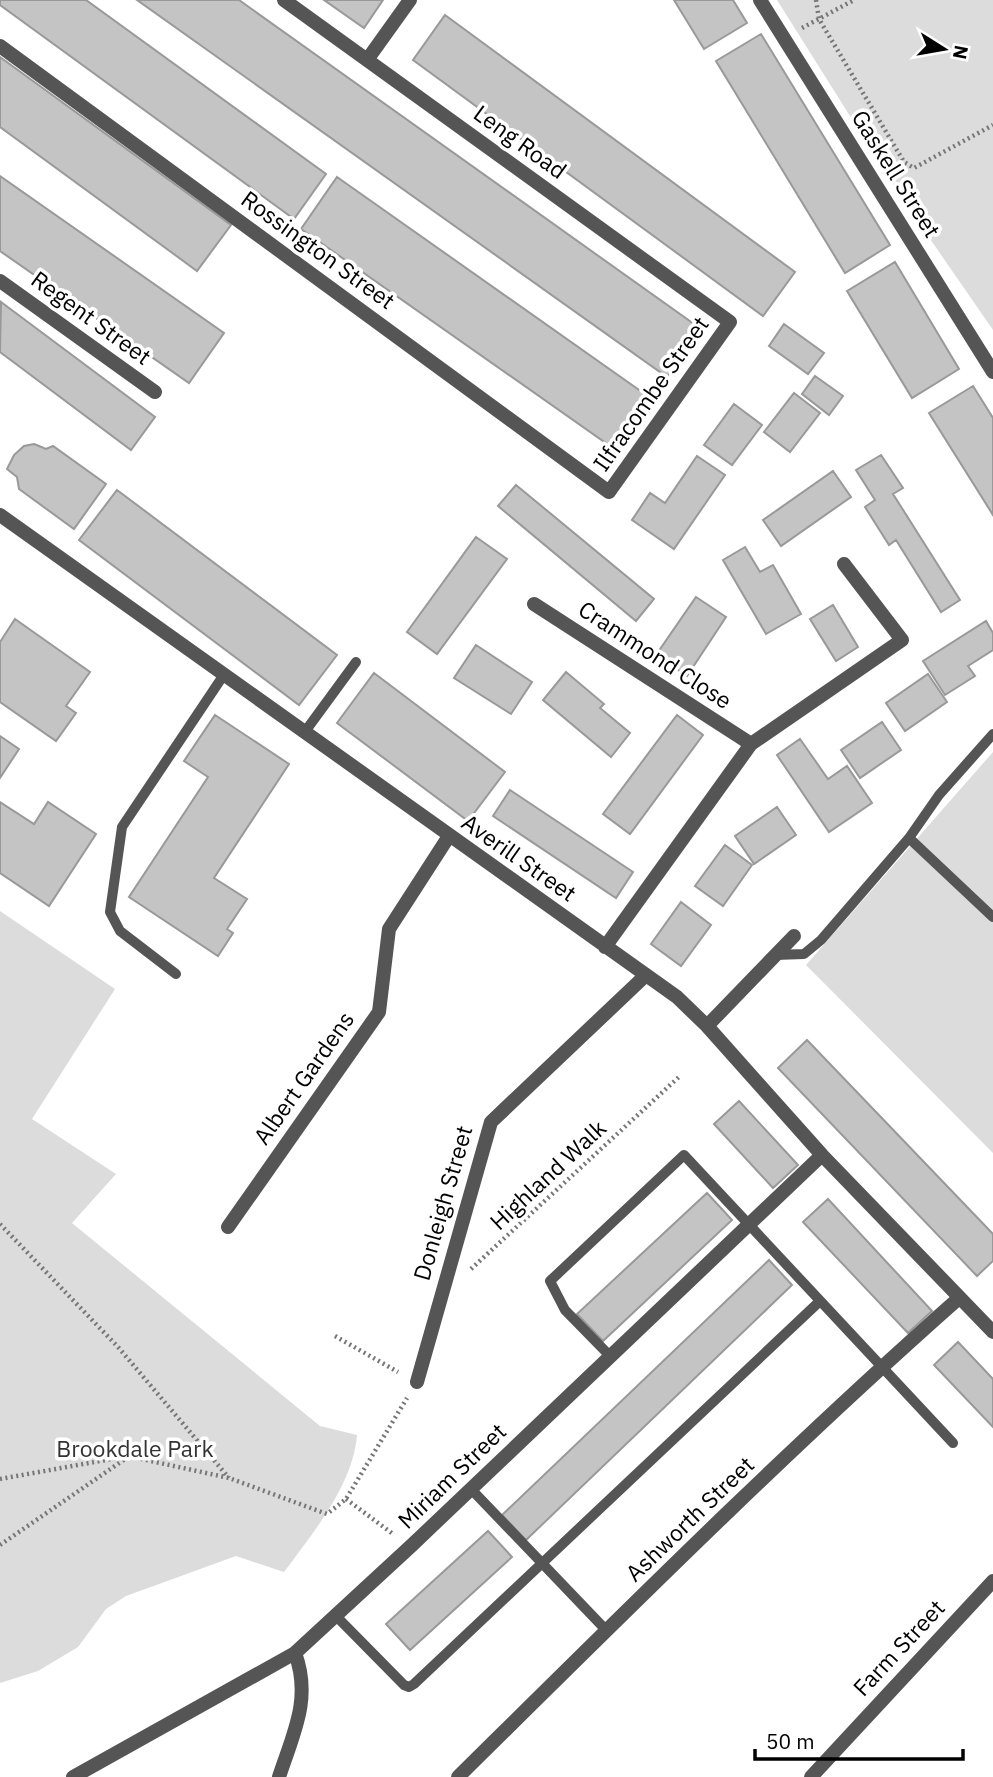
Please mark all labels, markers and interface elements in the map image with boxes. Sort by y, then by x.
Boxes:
north arrow [909,14,979,84]
text: N [948,43,974,61]
street label: Leng Road [468,97,573,185]
street label: Gaskell Street [846,104,948,243]
street label: Rossington Street [236,183,401,315]
street label: Regent Street [26,264,158,371]
street label: Ilfracombe Street [586,310,715,477]
street label: Crammond Close [573,593,738,715]
street label: Averill Street [456,807,583,908]
street label: Albert Gardens [246,1005,360,1150]
street label: Highland Walk [483,1113,612,1236]
street label: Donleigh Street [406,1122,478,1284]
street label: Miriam Street [391,1416,512,1535]
park label: Brookdale Park [56,1433,214,1463]
street label: Ashworth Street [619,1449,760,1587]
street label: Farm Street [846,1593,951,1702]
scale bar [755,1718,963,1762]
text: 50 m [766,1727,815,1755]

